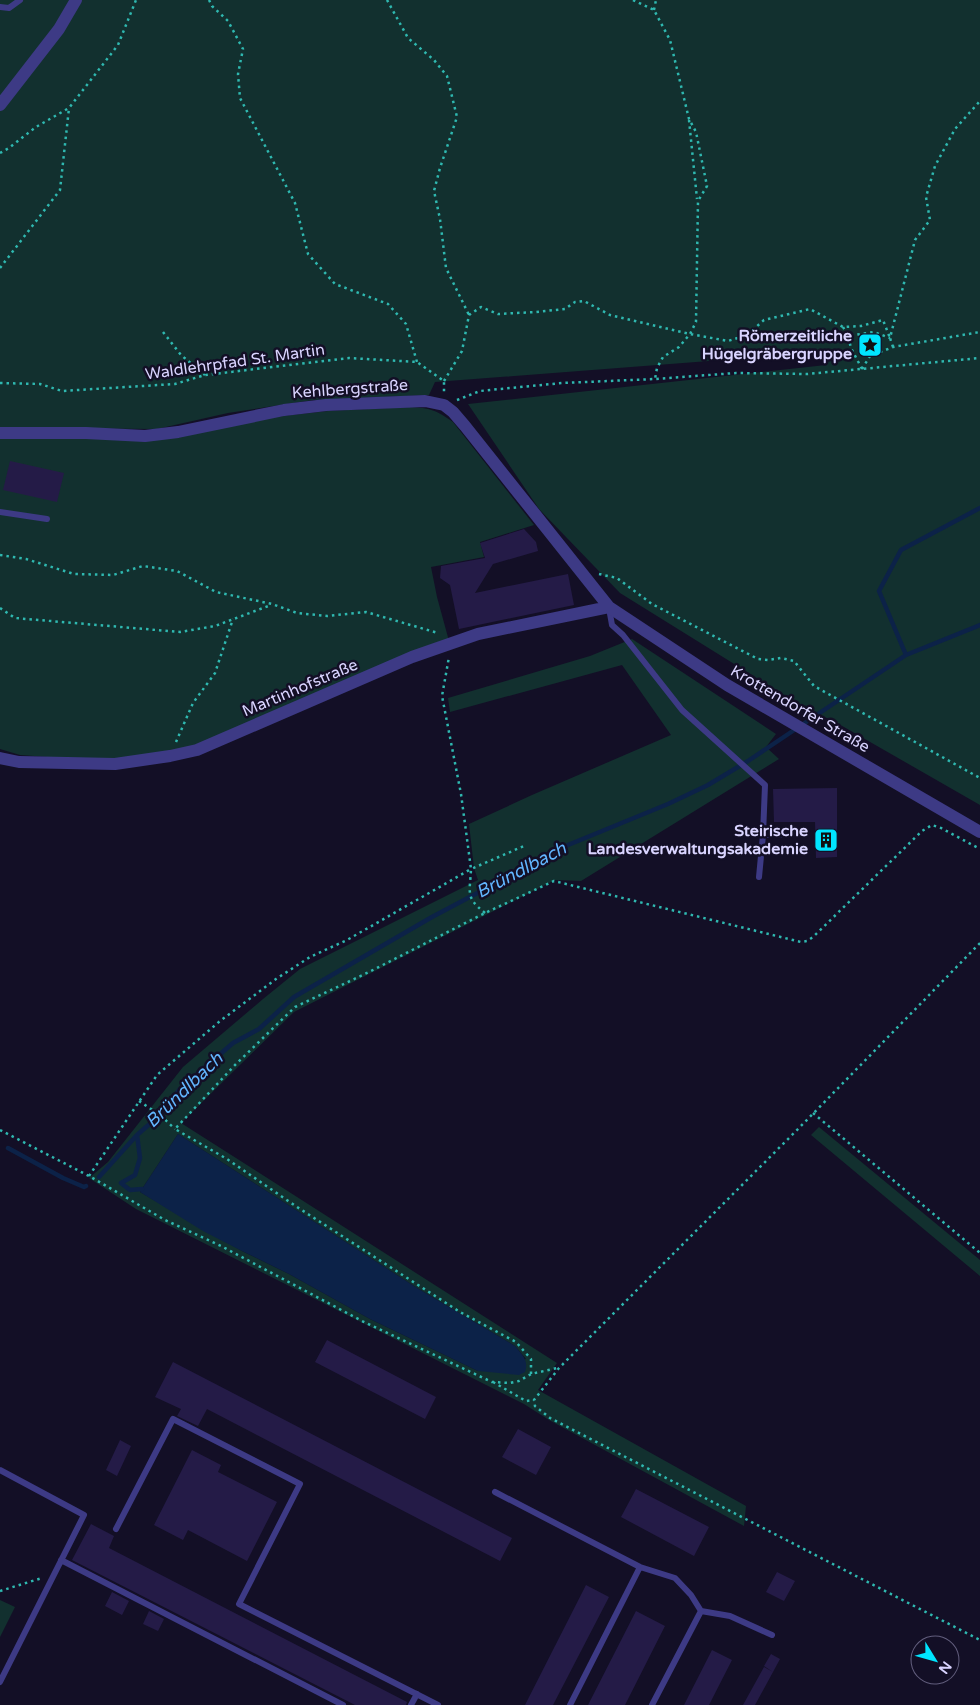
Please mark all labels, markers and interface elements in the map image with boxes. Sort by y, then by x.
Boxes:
place label: Römerzeitliche Hügelgräbergruppe [702,326,852,364]
place icon: Römerzeitliche Hügelgräbergruppe [857,332,883,358]
street label: Waldlehrpfad St. Martin [144,340,326,384]
street label: Kehlbergstraße [291,375,409,403]
street label: Martinhofstraße [239,655,361,721]
street label: Krottendorfer Straße [727,661,873,757]
place label: Steirische Landesverwaltungsakademie [587,821,808,859]
building icon: Steirische Landesverwaltungsakademie [813,827,839,853]
water label: Bründlbach [472,837,571,903]
water label: Bründlbach [141,1047,228,1132]
north arrow [910,1635,960,1685]
text: N [935,1658,955,1677]

